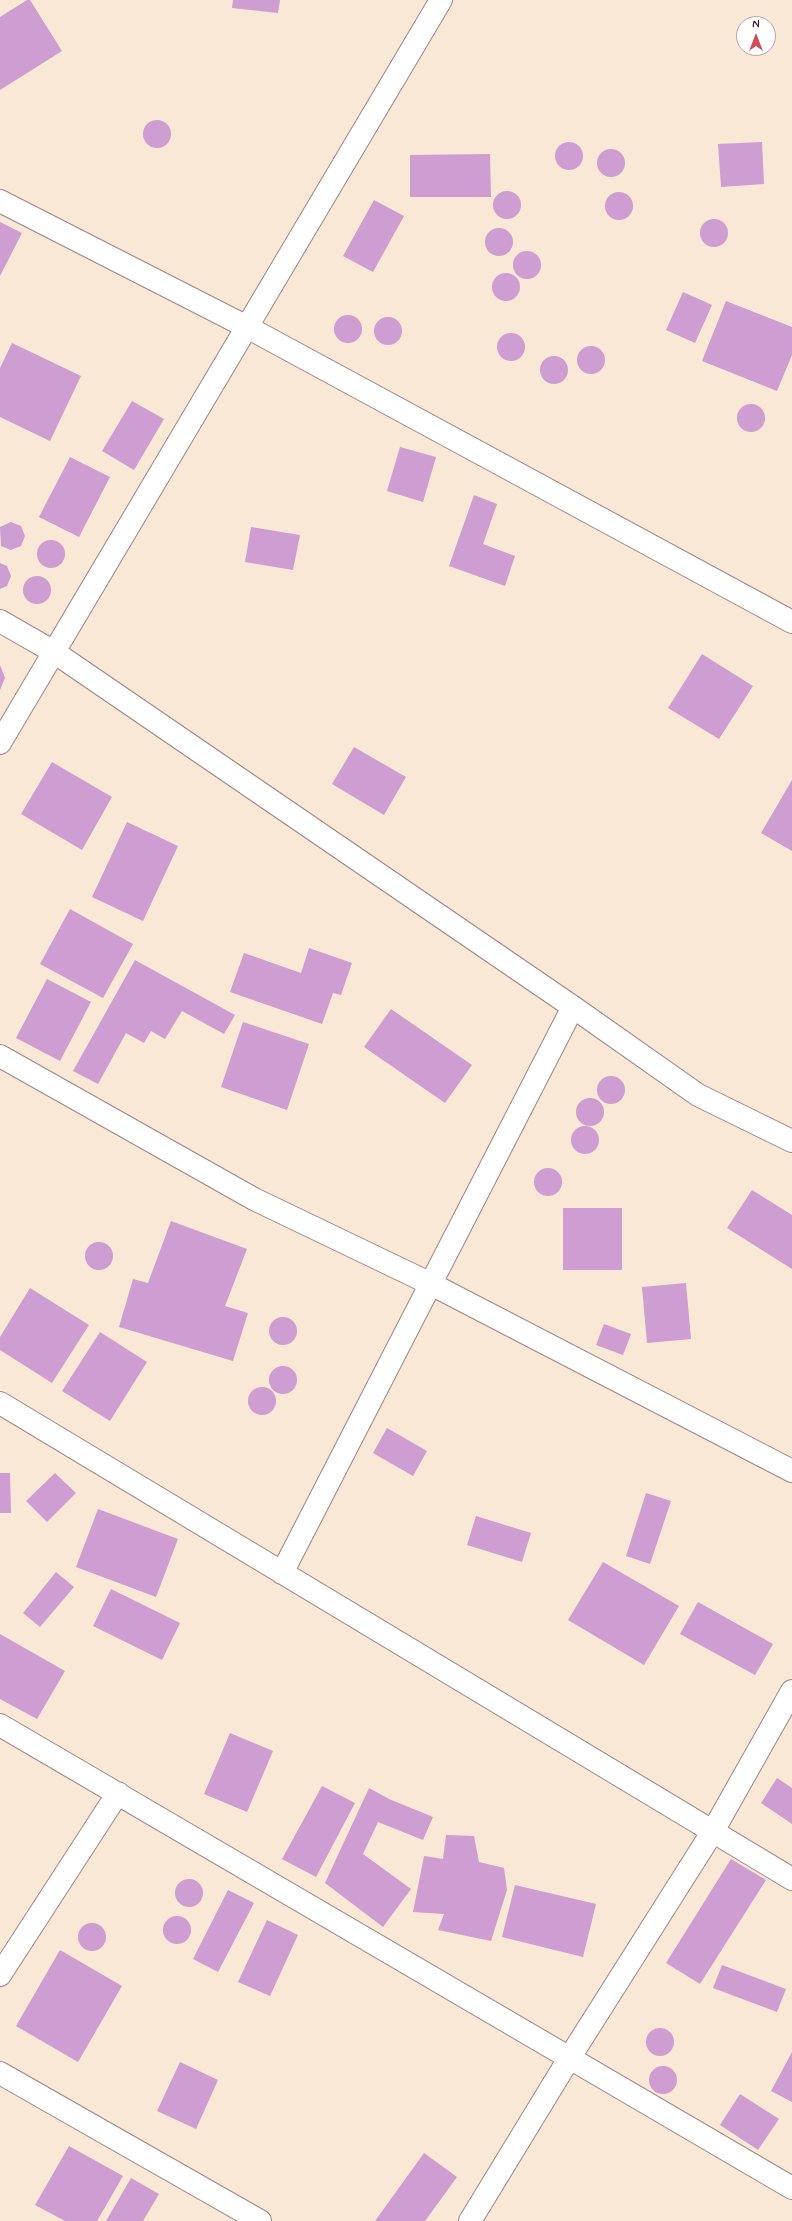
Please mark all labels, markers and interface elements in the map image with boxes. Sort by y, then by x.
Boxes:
north arrow [736,16,776,56]
text: N [752,18,760,32]

